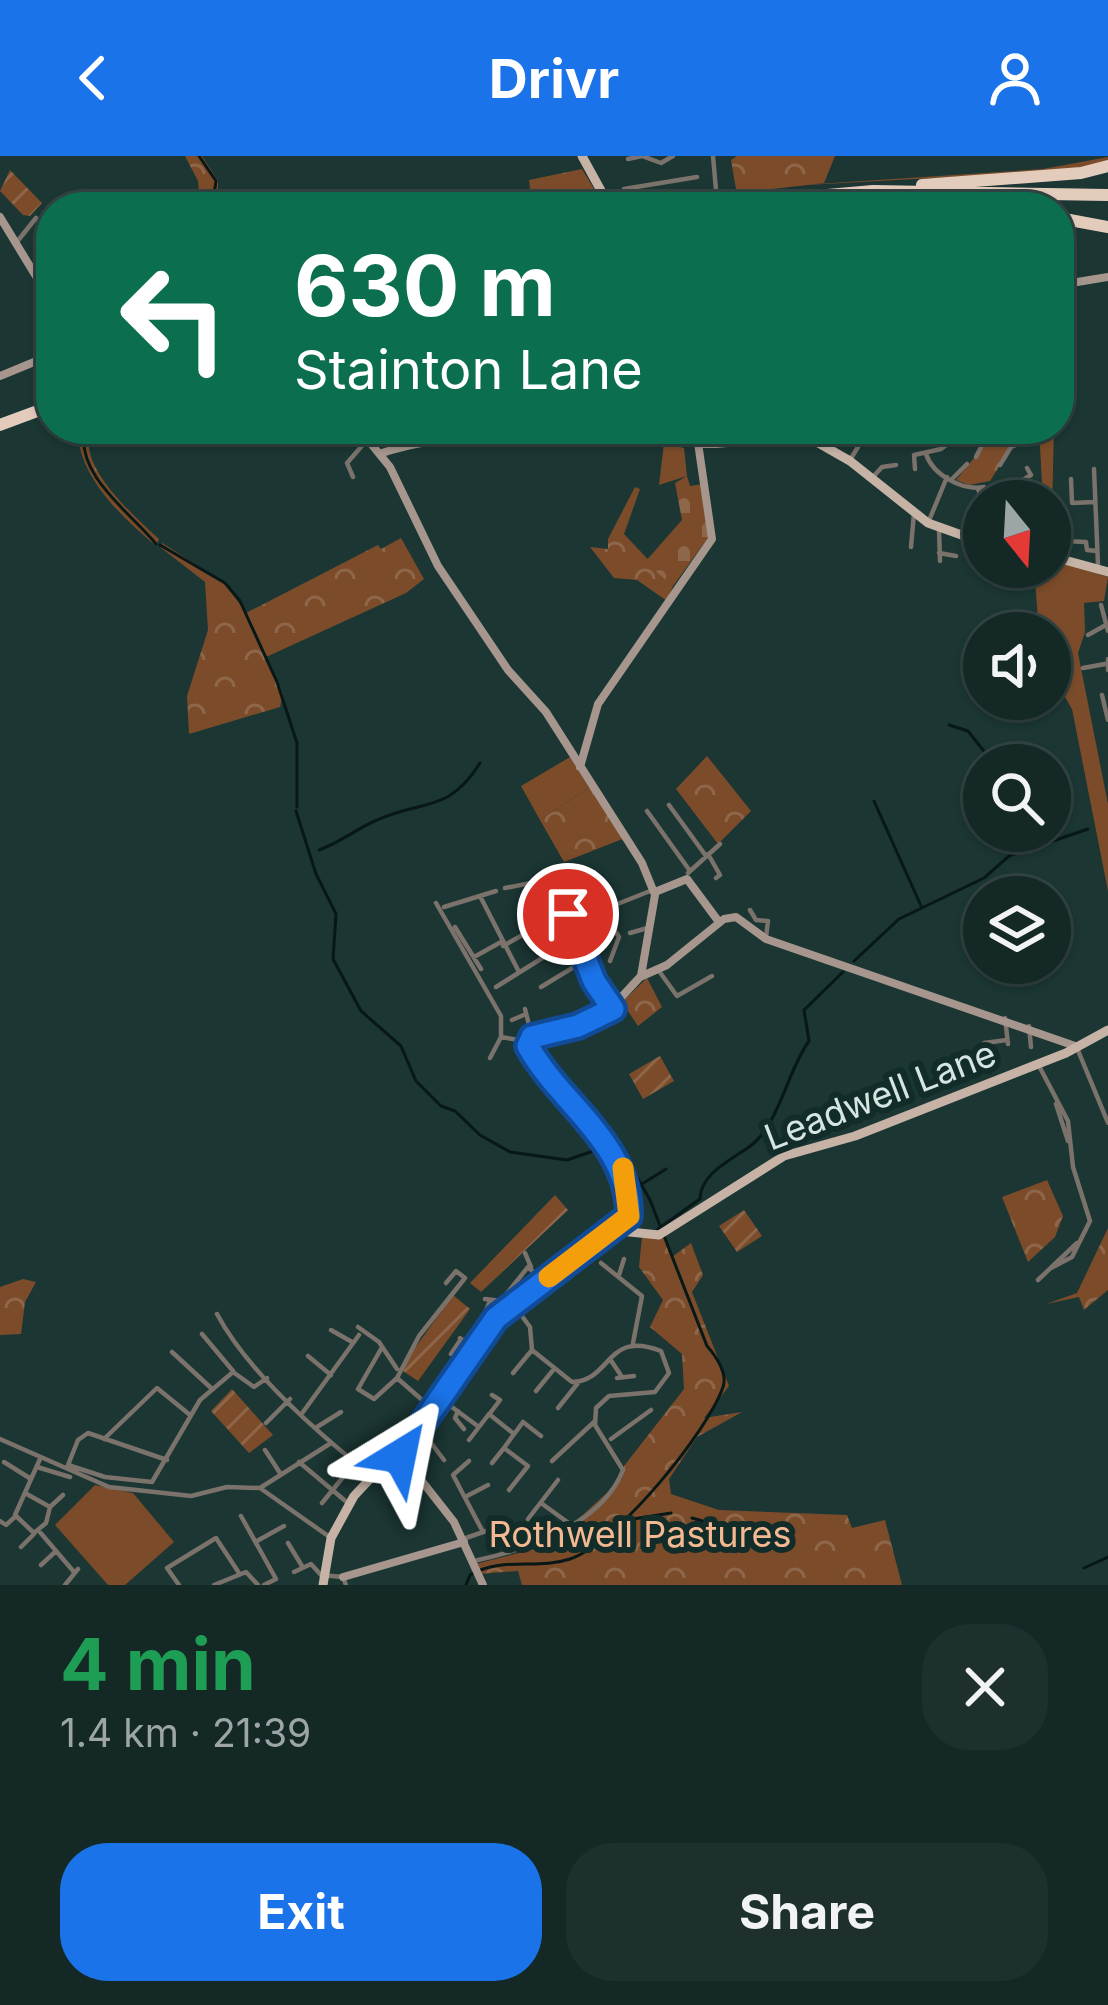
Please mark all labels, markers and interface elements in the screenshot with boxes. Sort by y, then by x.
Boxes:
icon: back [60,45,126,111]
icon: person [982,45,1048,111]
text: Drivr [489,46,619,111]
text: 630 m [294,235,556,336]
icon: left [96,240,252,396]
text: Stainton Lane [294,337,643,402]
north arrow [963,480,1071,588]
map controls [963,480,1071,984]
button: sound [963,612,1071,720]
button: search [963,744,1071,852]
pin [517,863,619,965]
button: layers [963,876,1071,984]
icon: arrive [535,881,601,947]
street label: Leadwell Lane [758,1031,1002,1159]
position arrow [337,1393,463,1519]
park label: Rothwell Pastures [489,1512,791,1556]
text: 4 min [60,1620,256,1707]
button: close [922,1624,1048,1750]
text: 1.4 km · 21:39 [60,1709,311,1756]
button: Exit [60,1843,542,1981]
button: Share [566,1843,1048,1981]

